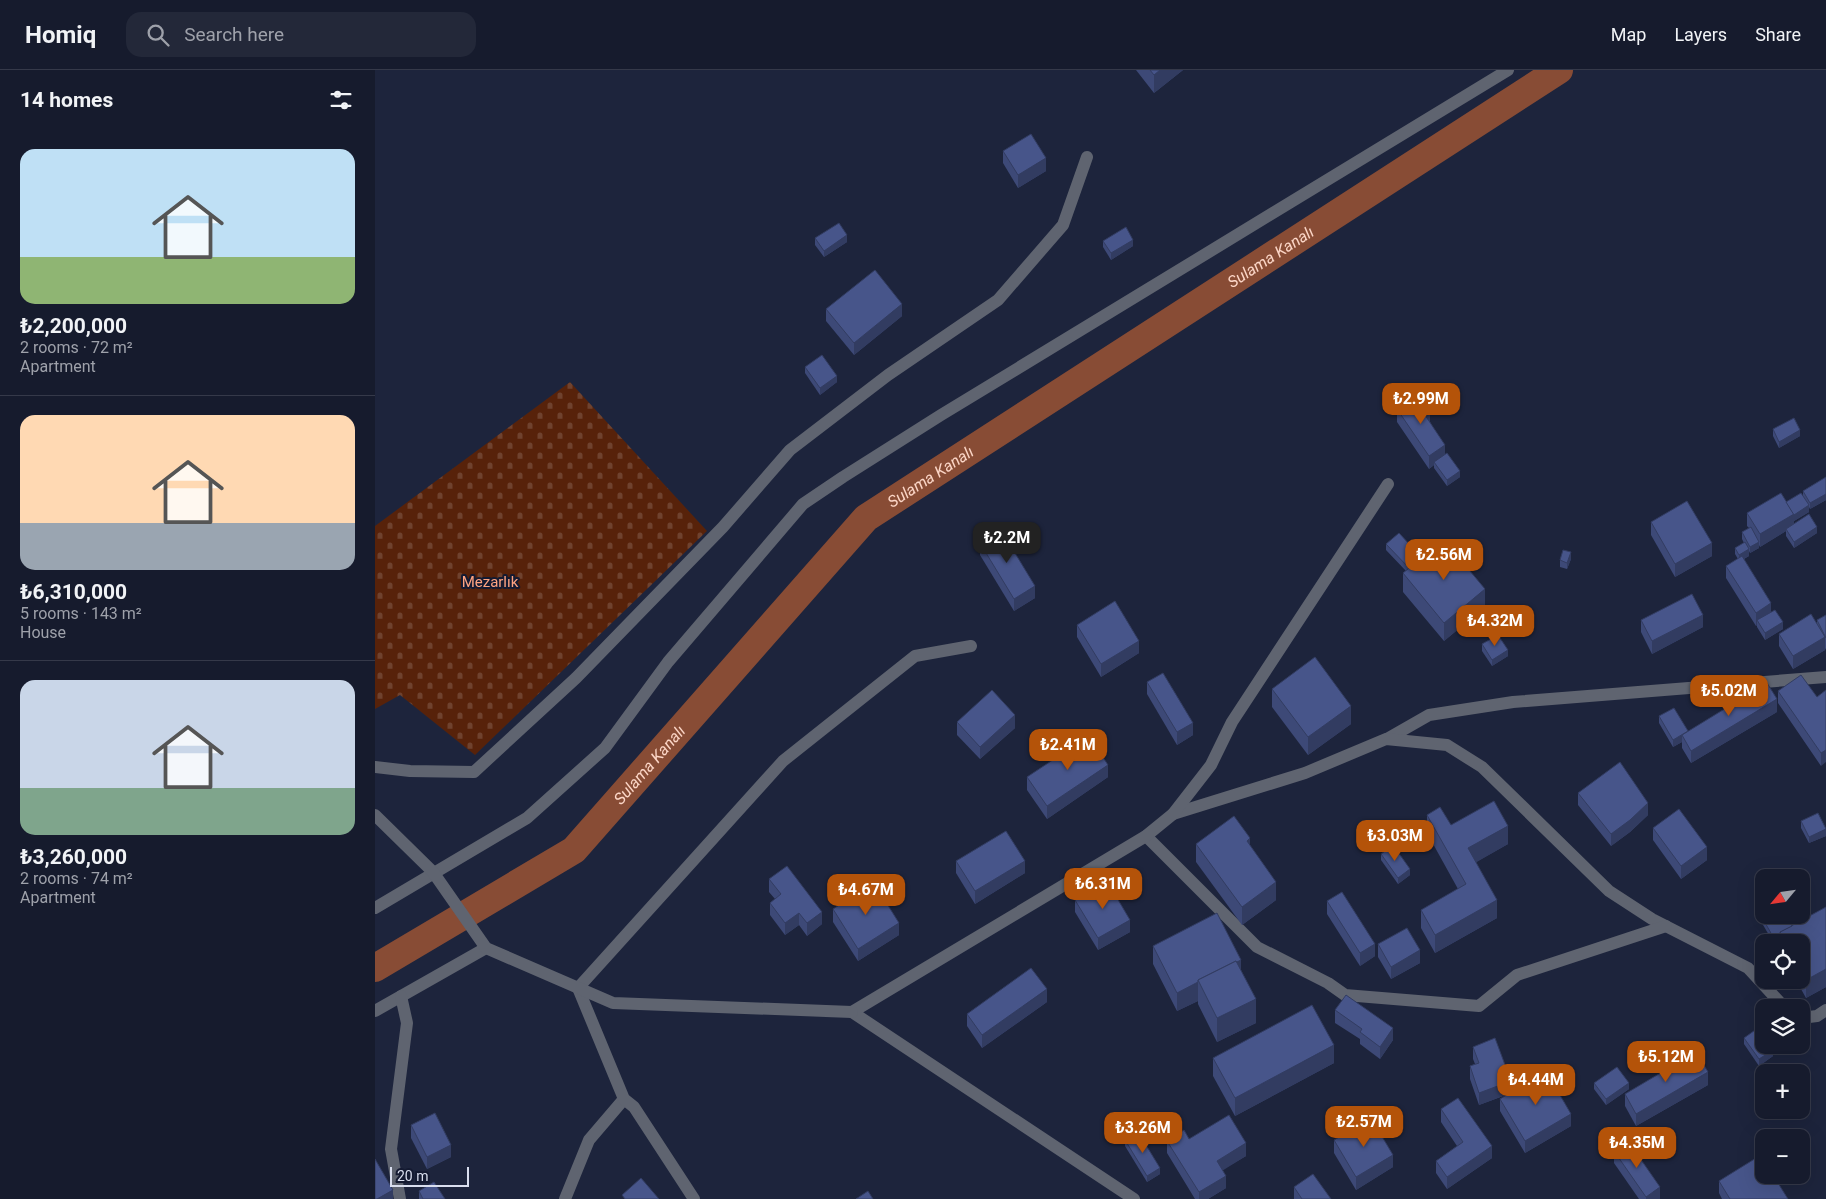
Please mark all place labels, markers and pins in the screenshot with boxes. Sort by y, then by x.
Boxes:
pin: ₺2.99M [1380,382,1462,425]
pin: ₺2.2M [972,522,1042,564]
pin: ₺2.56M [1403,538,1485,581]
pin: ₺4.32M [1454,604,1536,647]
pin: ₺5.02M [1688,674,1770,717]
pin: ₺2.41M [1027,728,1109,771]
pin: ₺3.03M [1354,820,1436,862]
pin: ₺6.31M [1062,868,1144,910]
pin: ₺4.67M [825,874,907,916]
pin: ₺5.12M [1625,1040,1707,1083]
pin: ₺4.44M [1495,1064,1577,1106]
pin: ₺2.57M [1323,1106,1405,1148]
pin: ₺3.26M [1102,1112,1184,1154]
pin: ₺4.35M [1596,1126,1678,1169]

